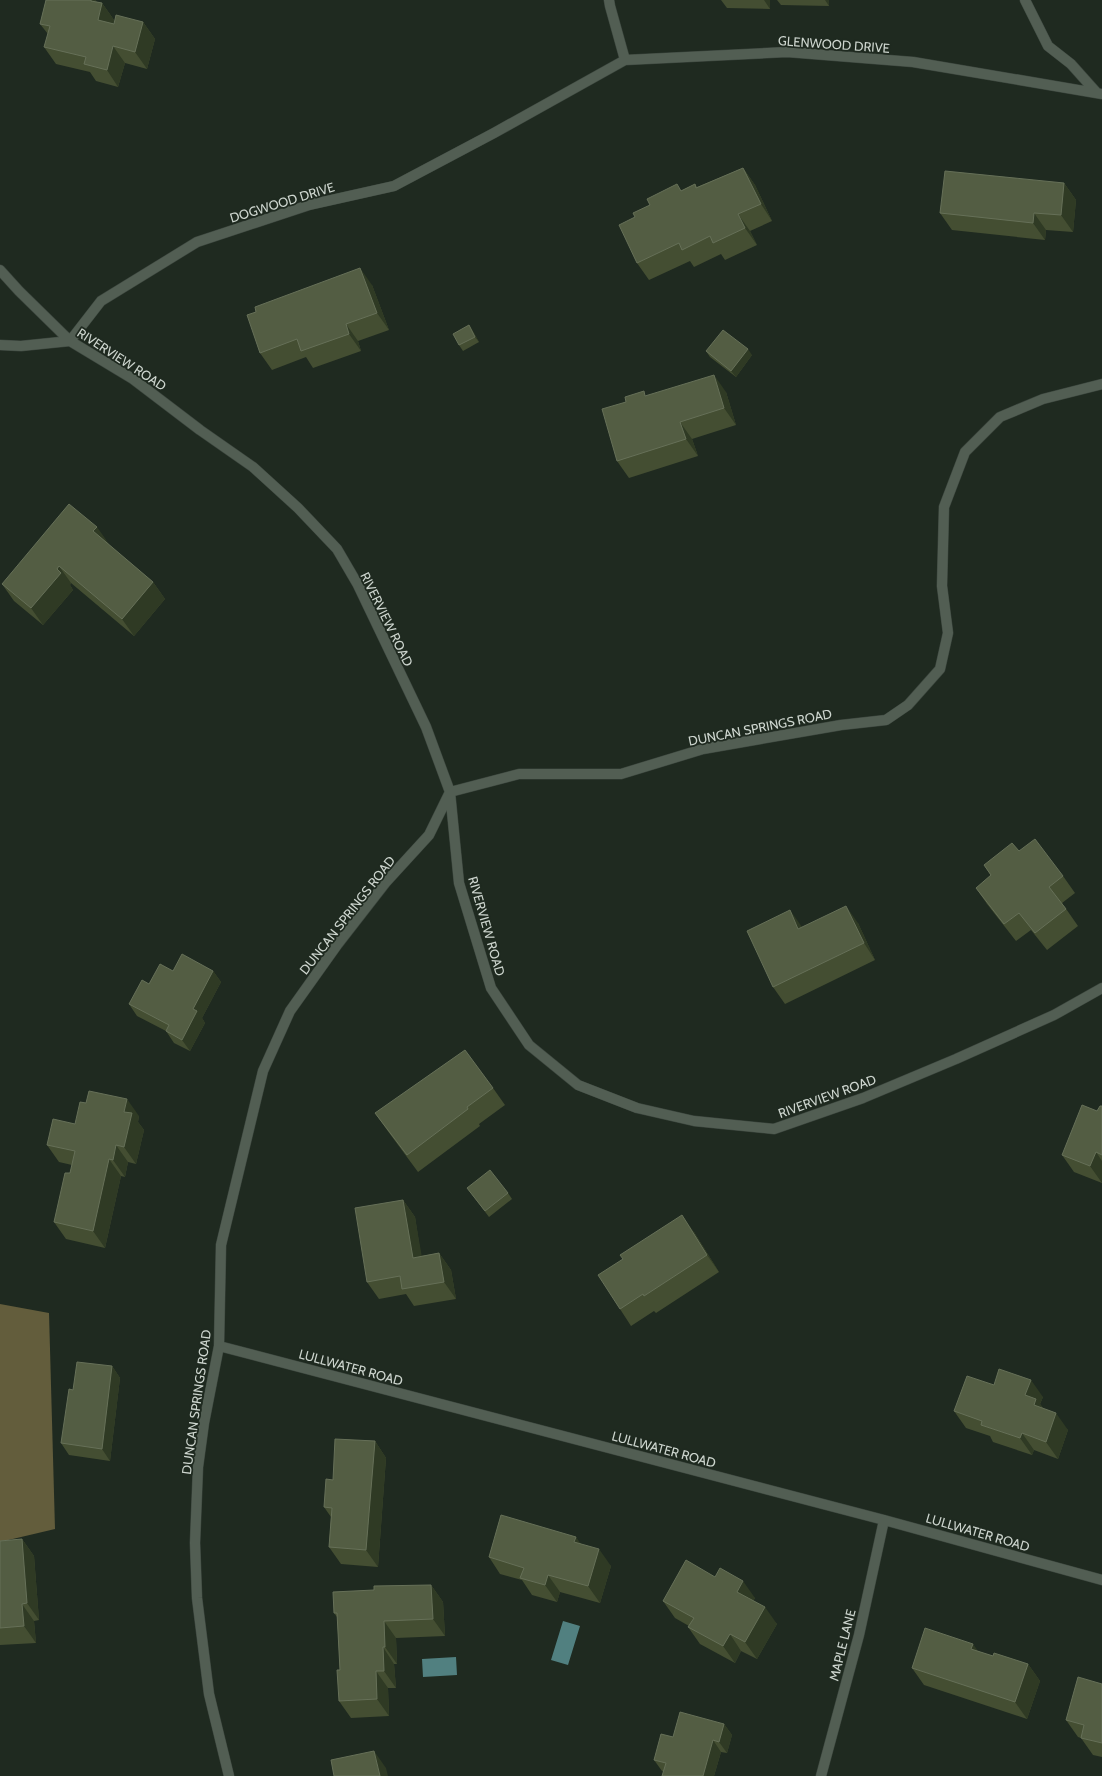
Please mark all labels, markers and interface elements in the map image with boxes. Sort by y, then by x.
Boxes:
street label: GLENWOOD DRIVE [778,32,890,56]
street label: DOGWOOD DRIVE [228,178,336,226]
street label: RIVERVIEW ROAD [74,324,170,394]
street label: RIVERVIEW ROAD [357,569,417,669]
street label: DUNCAN SPRINGS ROAD [687,705,833,749]
street label: DUNCAN SPRINGS ROAD [296,853,398,977]
street label: RIVERVIEW ROAD [465,874,509,978]
street label: RIVERVIEW ROAD [776,1071,878,1121]
street label: DUNCAN SPRINGS ROAD [178,1329,214,1475]
street label: LULLWATER ROAD [297,1345,405,1389]
street label: LULLWATER ROAD [610,1427,718,1471]
street label: LULLWATER ROAD [924,1510,1032,1554]
street label: MAPLE LANE [825,1607,859,1683]

